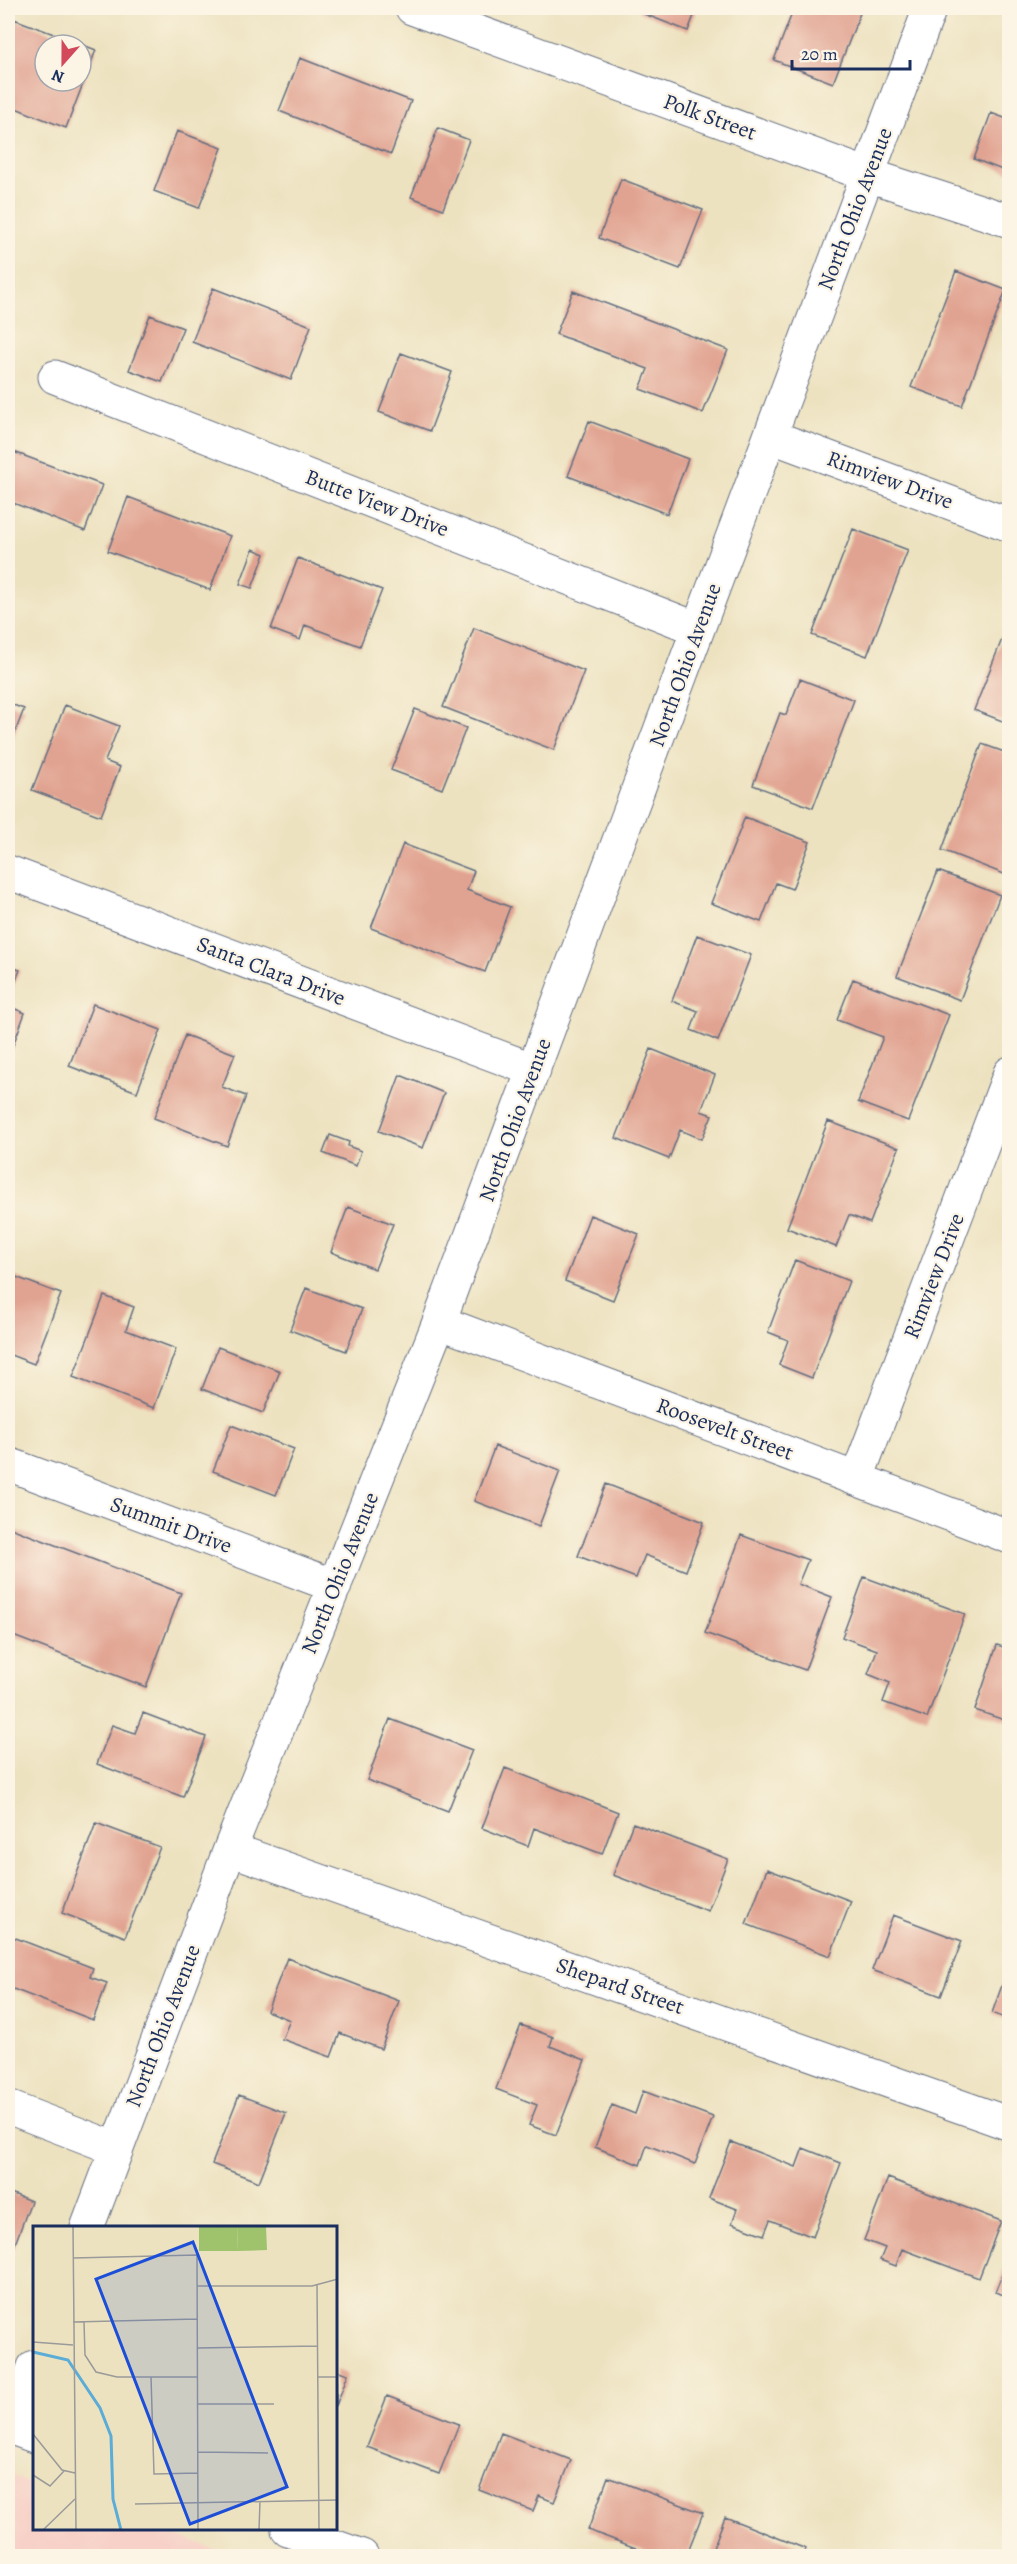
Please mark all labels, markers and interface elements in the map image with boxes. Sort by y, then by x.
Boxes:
north arrow [33,33,93,93]
scale bar [792,33,910,71]
text: 20 m [801,42,838,66]
text: N [48,64,67,88]
street label: Polk Street [659,86,761,148]
street label: North Ohio Avenue [810,123,900,295]
street label: Rimview Drive [823,443,957,517]
street label: Butte View Drive [301,462,453,544]
street label: North Ohio Avenue [641,579,729,751]
street label: Santa Clara Drive [192,929,350,1013]
street label: North Ohio Avenue [471,1034,559,1206]
street label: Rimview Drive [896,1209,972,1343]
street label: Roosevelt Street [652,1390,798,1468]
street label: North Ohio Avenue [294,1488,386,1658]
street label: Summit Drive [106,1489,236,1561]
street label: North Ohio Avenue [118,1940,208,2112]
street label: Shepard Street [552,1950,688,2022]
inset map [33,2226,338,2531]

